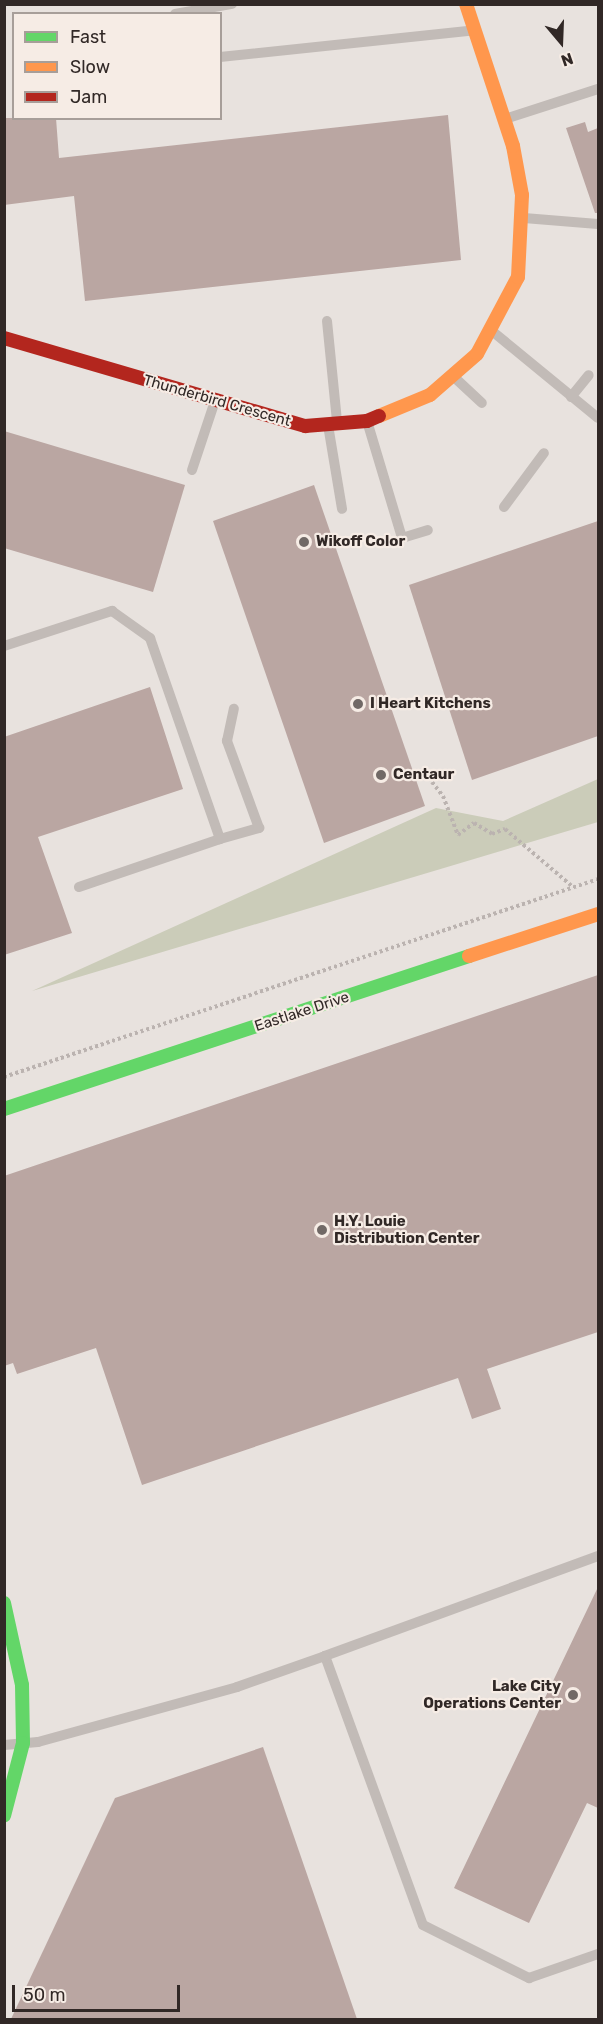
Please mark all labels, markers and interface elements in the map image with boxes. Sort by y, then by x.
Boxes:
legend [12,12,222,120]
north arrow [531,12,591,72]
text: Fast [70,26,106,48]
text: N [558,49,576,70]
text: Slow [70,56,110,78]
text: Jam [70,86,107,108]
street label: Thunderbird Crescent [141,371,293,431]
place label: Wikoff Color [316,533,406,551]
marker: Wikoff Color [297,535,311,549]
place label: I Heart Kitchens [370,695,491,713]
marker: I Heart Kitchens [351,697,365,711]
place label: Centaur [393,766,454,784]
marker: Centaur [374,768,388,782]
street label: Eastlake Drive [252,988,352,1036]
place label: H.Y. Louie Distribution Center [334,1212,479,1247]
marker: H.Y. Louie Distribution Center [315,1223,329,1237]
place label: Lake City Operations Center [423,1677,561,1712]
marker: Lake City Operations Center [566,1688,580,1702]
scale bar [15,1973,183,2011]
text: 50 m [23,1984,66,2006]

